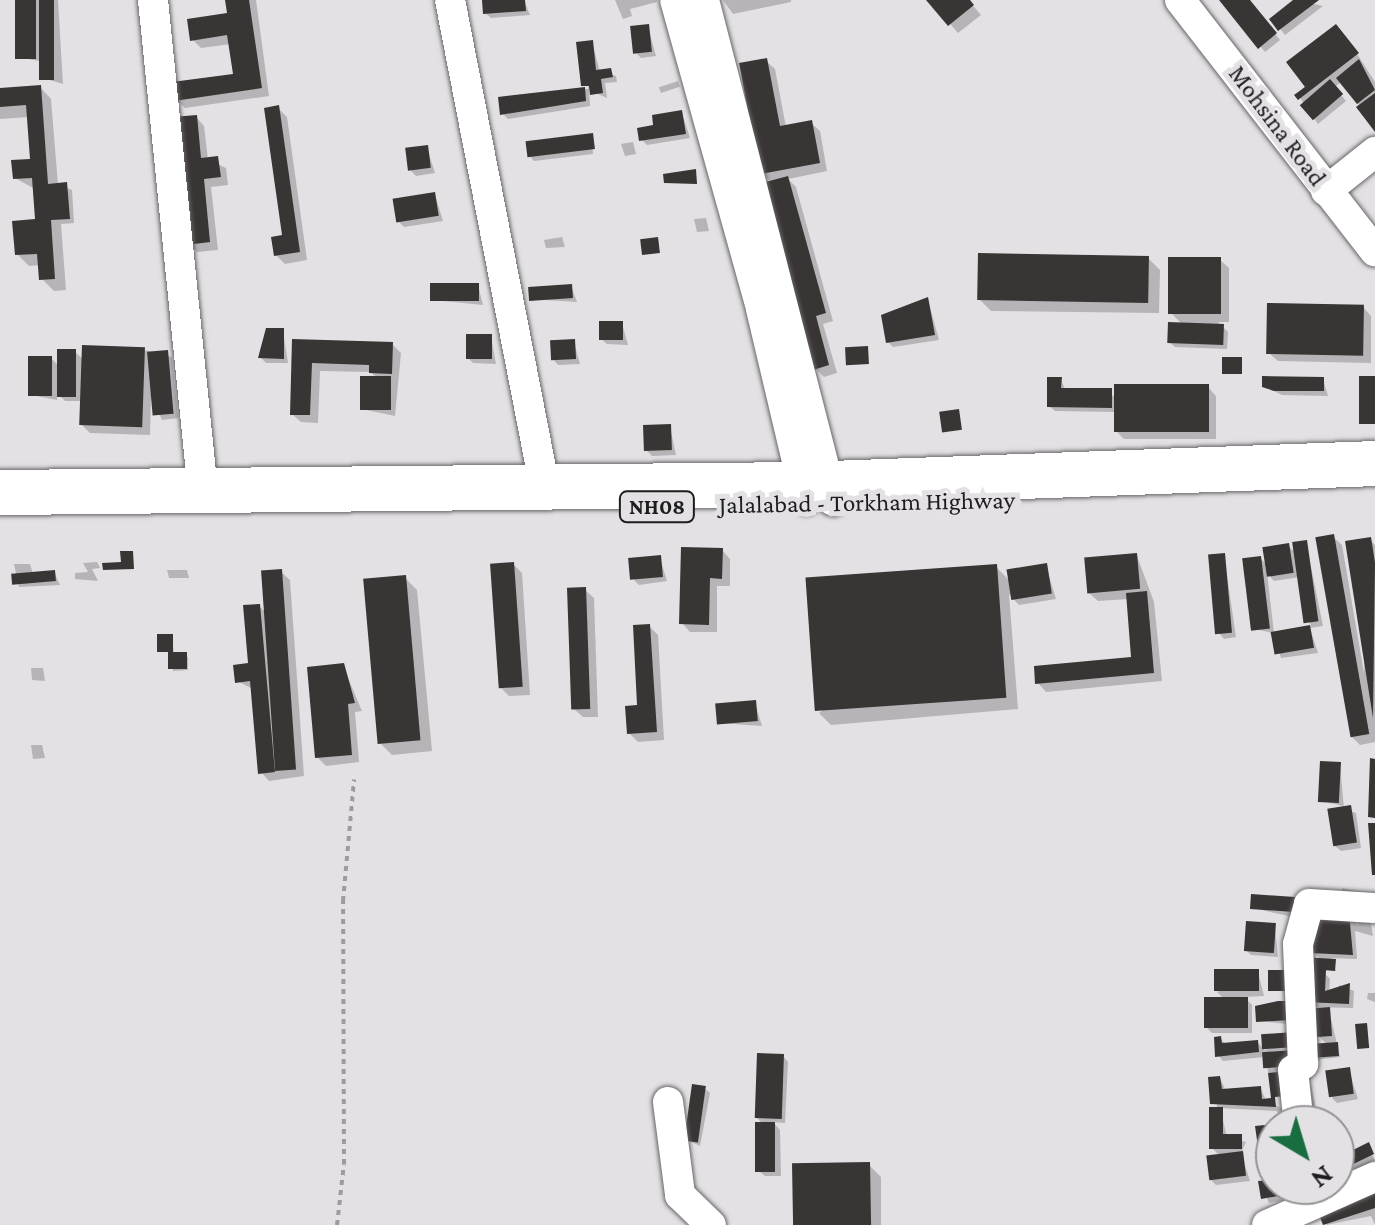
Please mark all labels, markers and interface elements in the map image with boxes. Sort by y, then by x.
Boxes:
street label: Mohsina Road [1222,60,1332,192]
street label: Jalalabad - Torkham Highway [719,485,1015,521]
road number: NH08 [617,490,697,524]
north arrow [1255,1105,1355,1205]
text: N [1305,1159,1340,1196]

